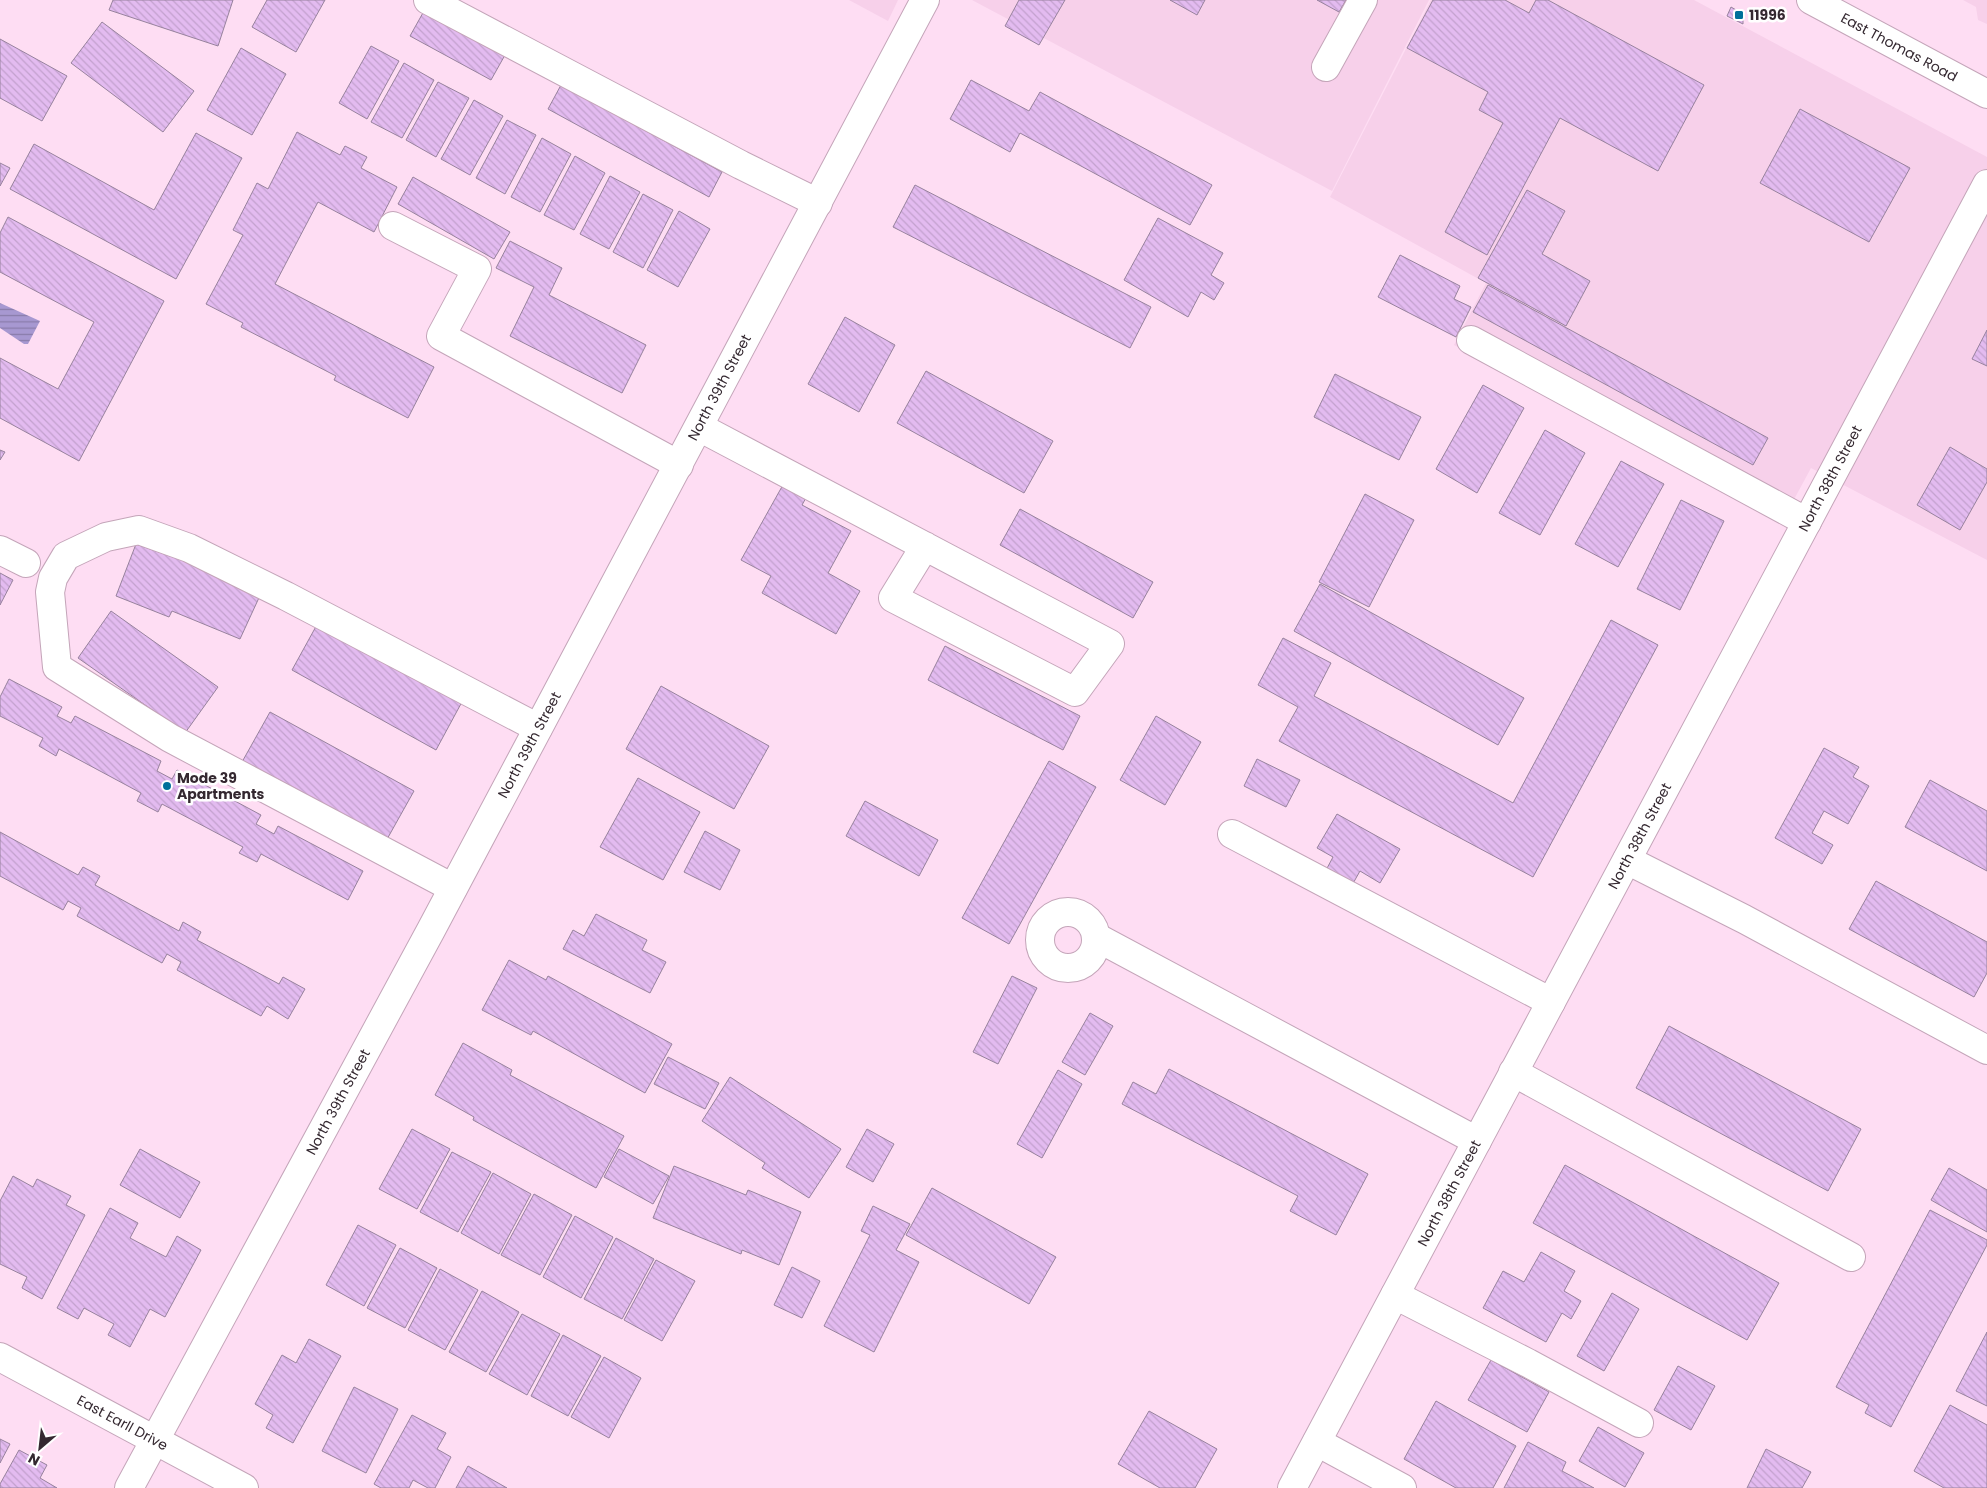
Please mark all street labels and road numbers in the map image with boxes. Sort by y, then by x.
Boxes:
street label: East Thomas Road [1837,8,1961,86]
street label: North 39th Street [683,331,756,444]
street label: North 38th Street [1794,422,1867,535]
street label: North 39th Street [493,688,566,802]
street label: North 38th Street [1603,779,1676,893]
street label: North 39th Street [301,1045,375,1158]
street label: North 38th Street [1413,1137,1486,1250]
street label: East Earll Drive [73,1390,172,1455]

